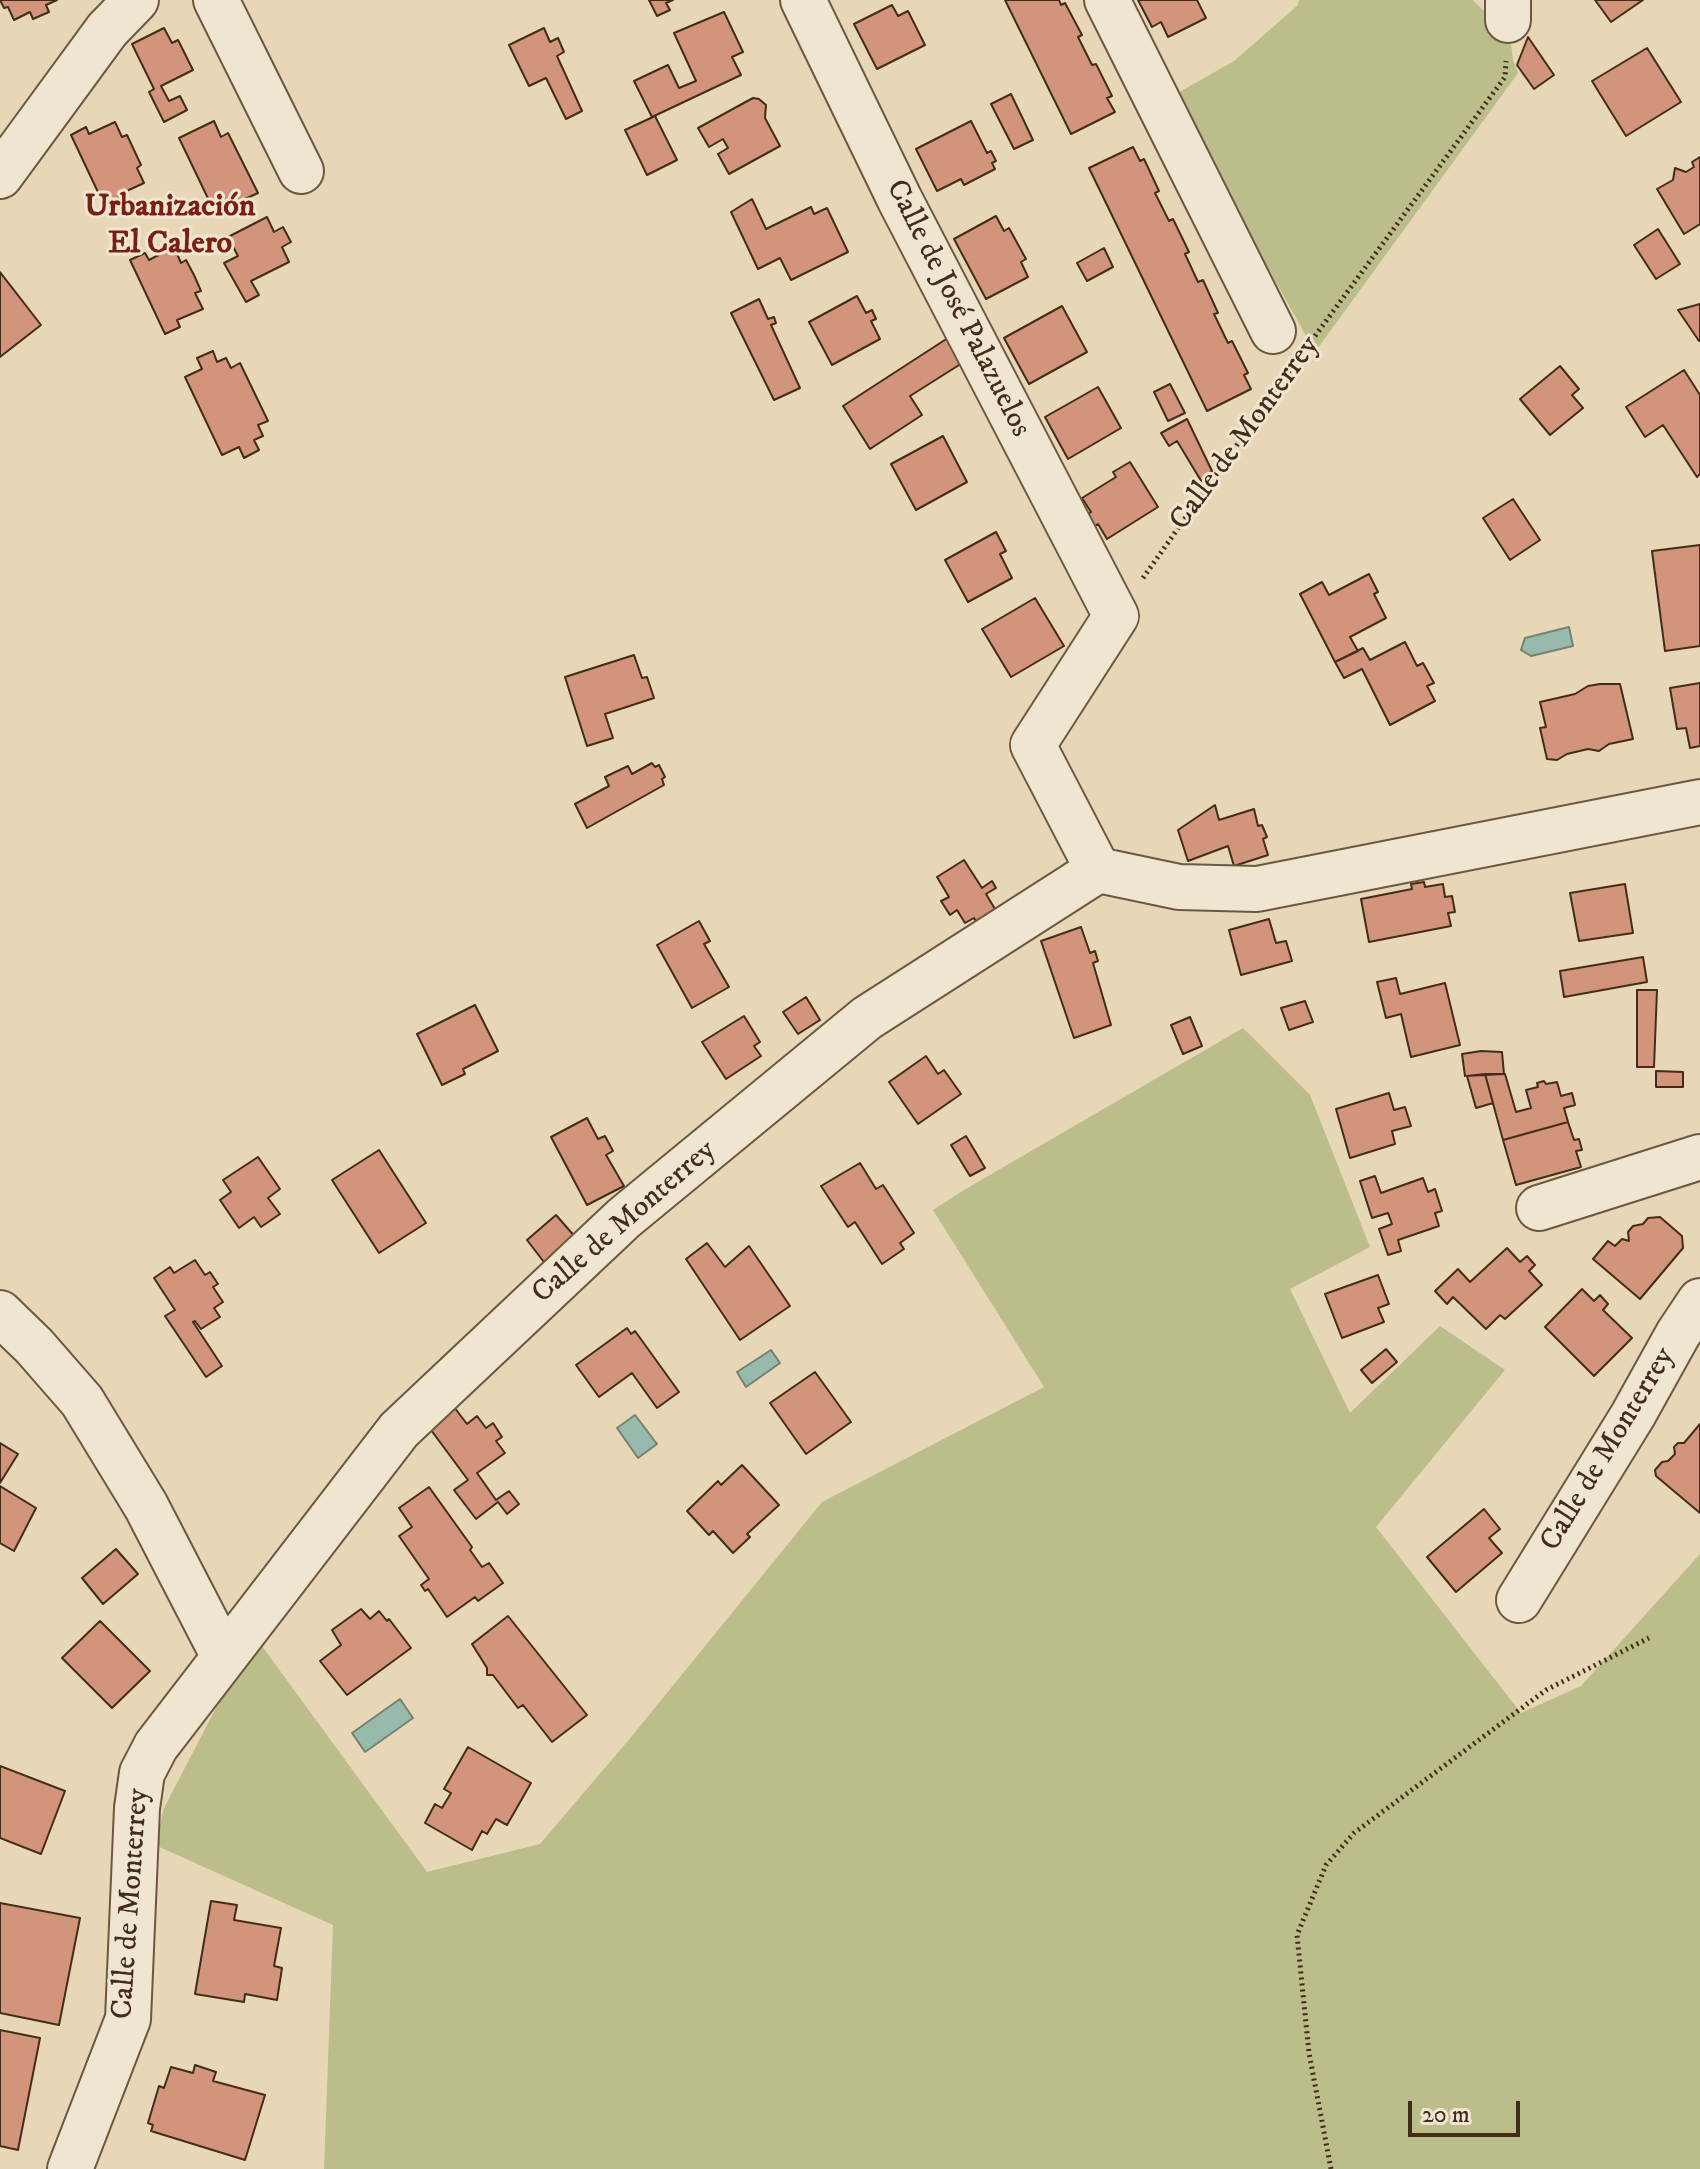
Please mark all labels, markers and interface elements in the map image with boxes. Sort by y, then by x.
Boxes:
street label: Calle de José Palazuelos [877,175,1037,443]
district label: Urbanización El Calero [84,189,256,264]
street label: Calle de Monterrey [1163,330,1329,538]
street label: Calle de Monterrey [526,1134,724,1312]
street label: Calle de Monterrey [1534,1342,1684,1558]
street label: Calle de Monterrey [106,1787,158,2021]
scale bar [1412,2085,1524,2135]
text: 20 m [1422,2100,1470,2130]

